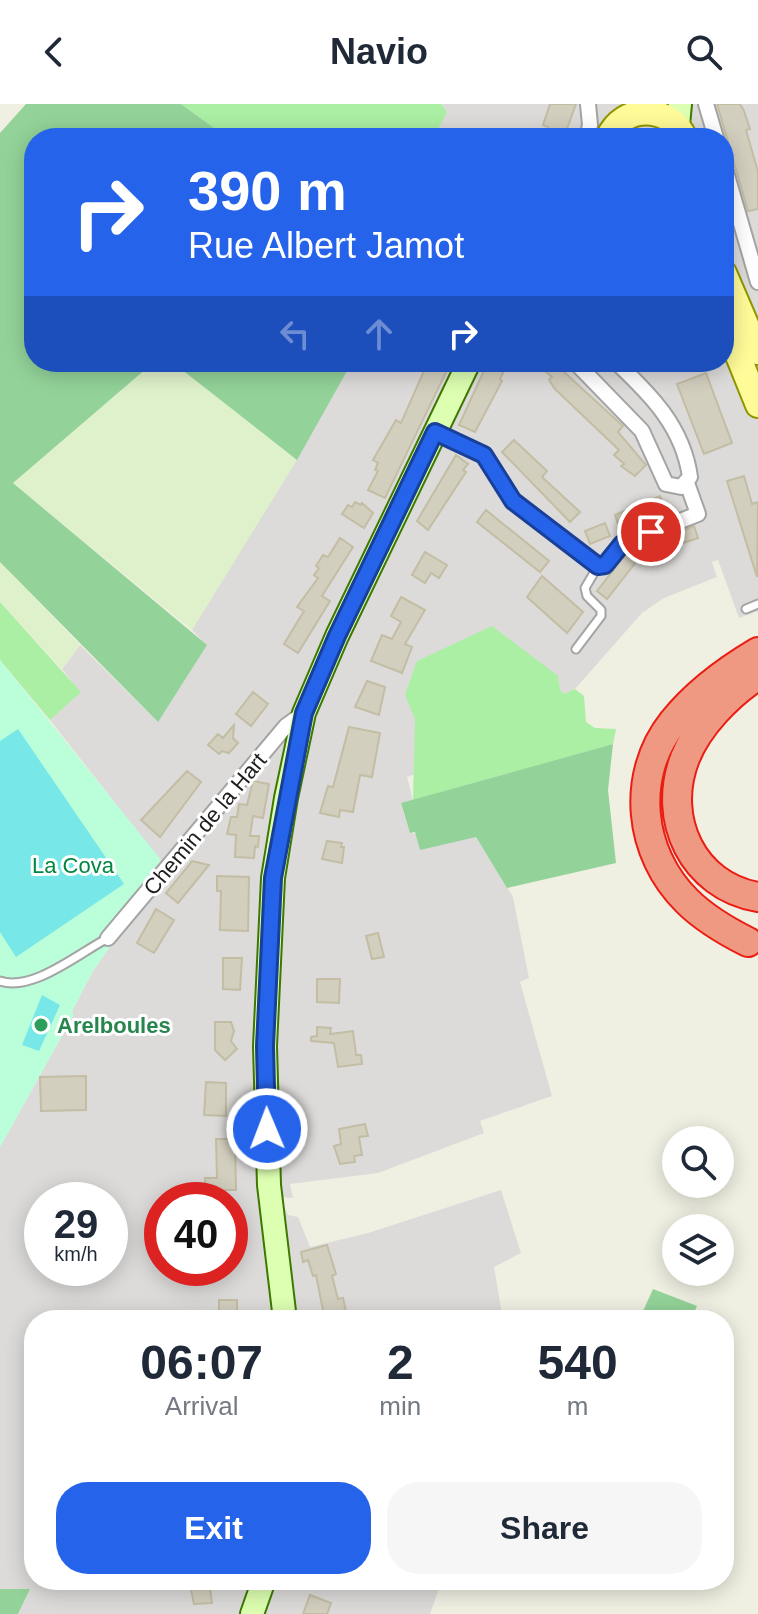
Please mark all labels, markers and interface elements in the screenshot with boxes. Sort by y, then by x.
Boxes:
icon: back [32,30,76,74]
icon: search [682,30,726,74]
text: Navio [330,31,428,72]
text: 390 m [188,159,347,222]
icon: right [56,160,160,264]
text: Rue Albert Jamot [188,225,464,266]
icon: left [273,312,317,356]
icon: ahead [357,312,401,356]
icon: right [441,312,485,356]
pin [617,498,685,566]
icon: arrive [629,510,673,554]
street label: Chemin de la Hart [138,748,272,900]
park label: La Cova [32,853,115,878]
place label: Arelboules [57,1013,171,1038]
marker: Arelboules [32,1016,50,1034]
position arrow [225,1087,309,1171]
map controls [662,1126,734,1286]
button: search [662,1126,734,1198]
speed limit sign: 40 [144,1182,248,1286]
text: 29 [54,1202,98,1246]
button: layers [662,1214,734,1286]
text: km/h [54,1243,98,1265]
text: 06:07 [140,1336,263,1389]
text: 2 [387,1336,414,1389]
text: 540 [538,1336,618,1389]
text: Arrival [165,1391,239,1421]
text: min [379,1391,421,1421]
text: m [567,1391,588,1421]
button: Exit [56,1482,371,1574]
button: Share [387,1482,702,1574]

